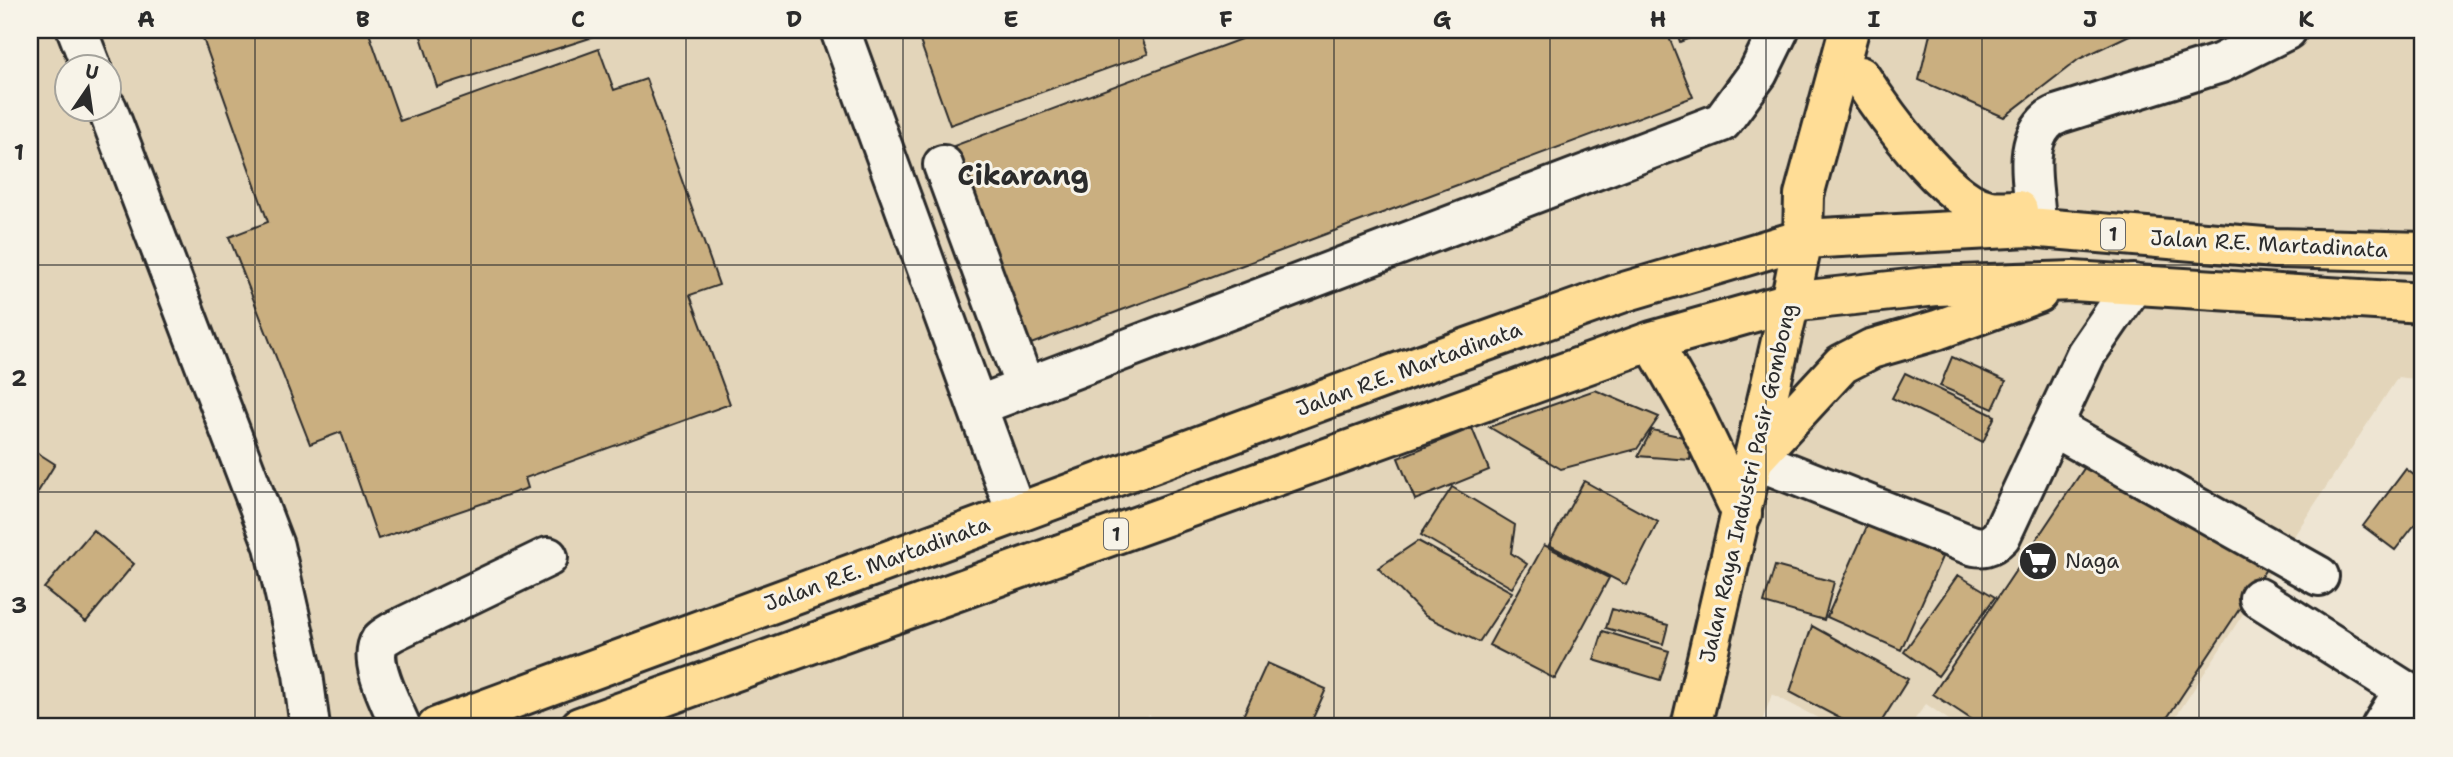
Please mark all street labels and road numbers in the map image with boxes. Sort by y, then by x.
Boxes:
road number: 1 [2101,218,2125,250]
street label: Jalan R.E. Martadinata [2149,224,2389,264]
street label: Jalan Raya Industri Pasir Gombong [1693,301,1803,665]
street label: Jalan R.E. Martadinata [1292,315,1526,423]
street label: Jalan R.E. Martadinata [760,510,994,618]
road number: 1 [1104,519,1128,550]

